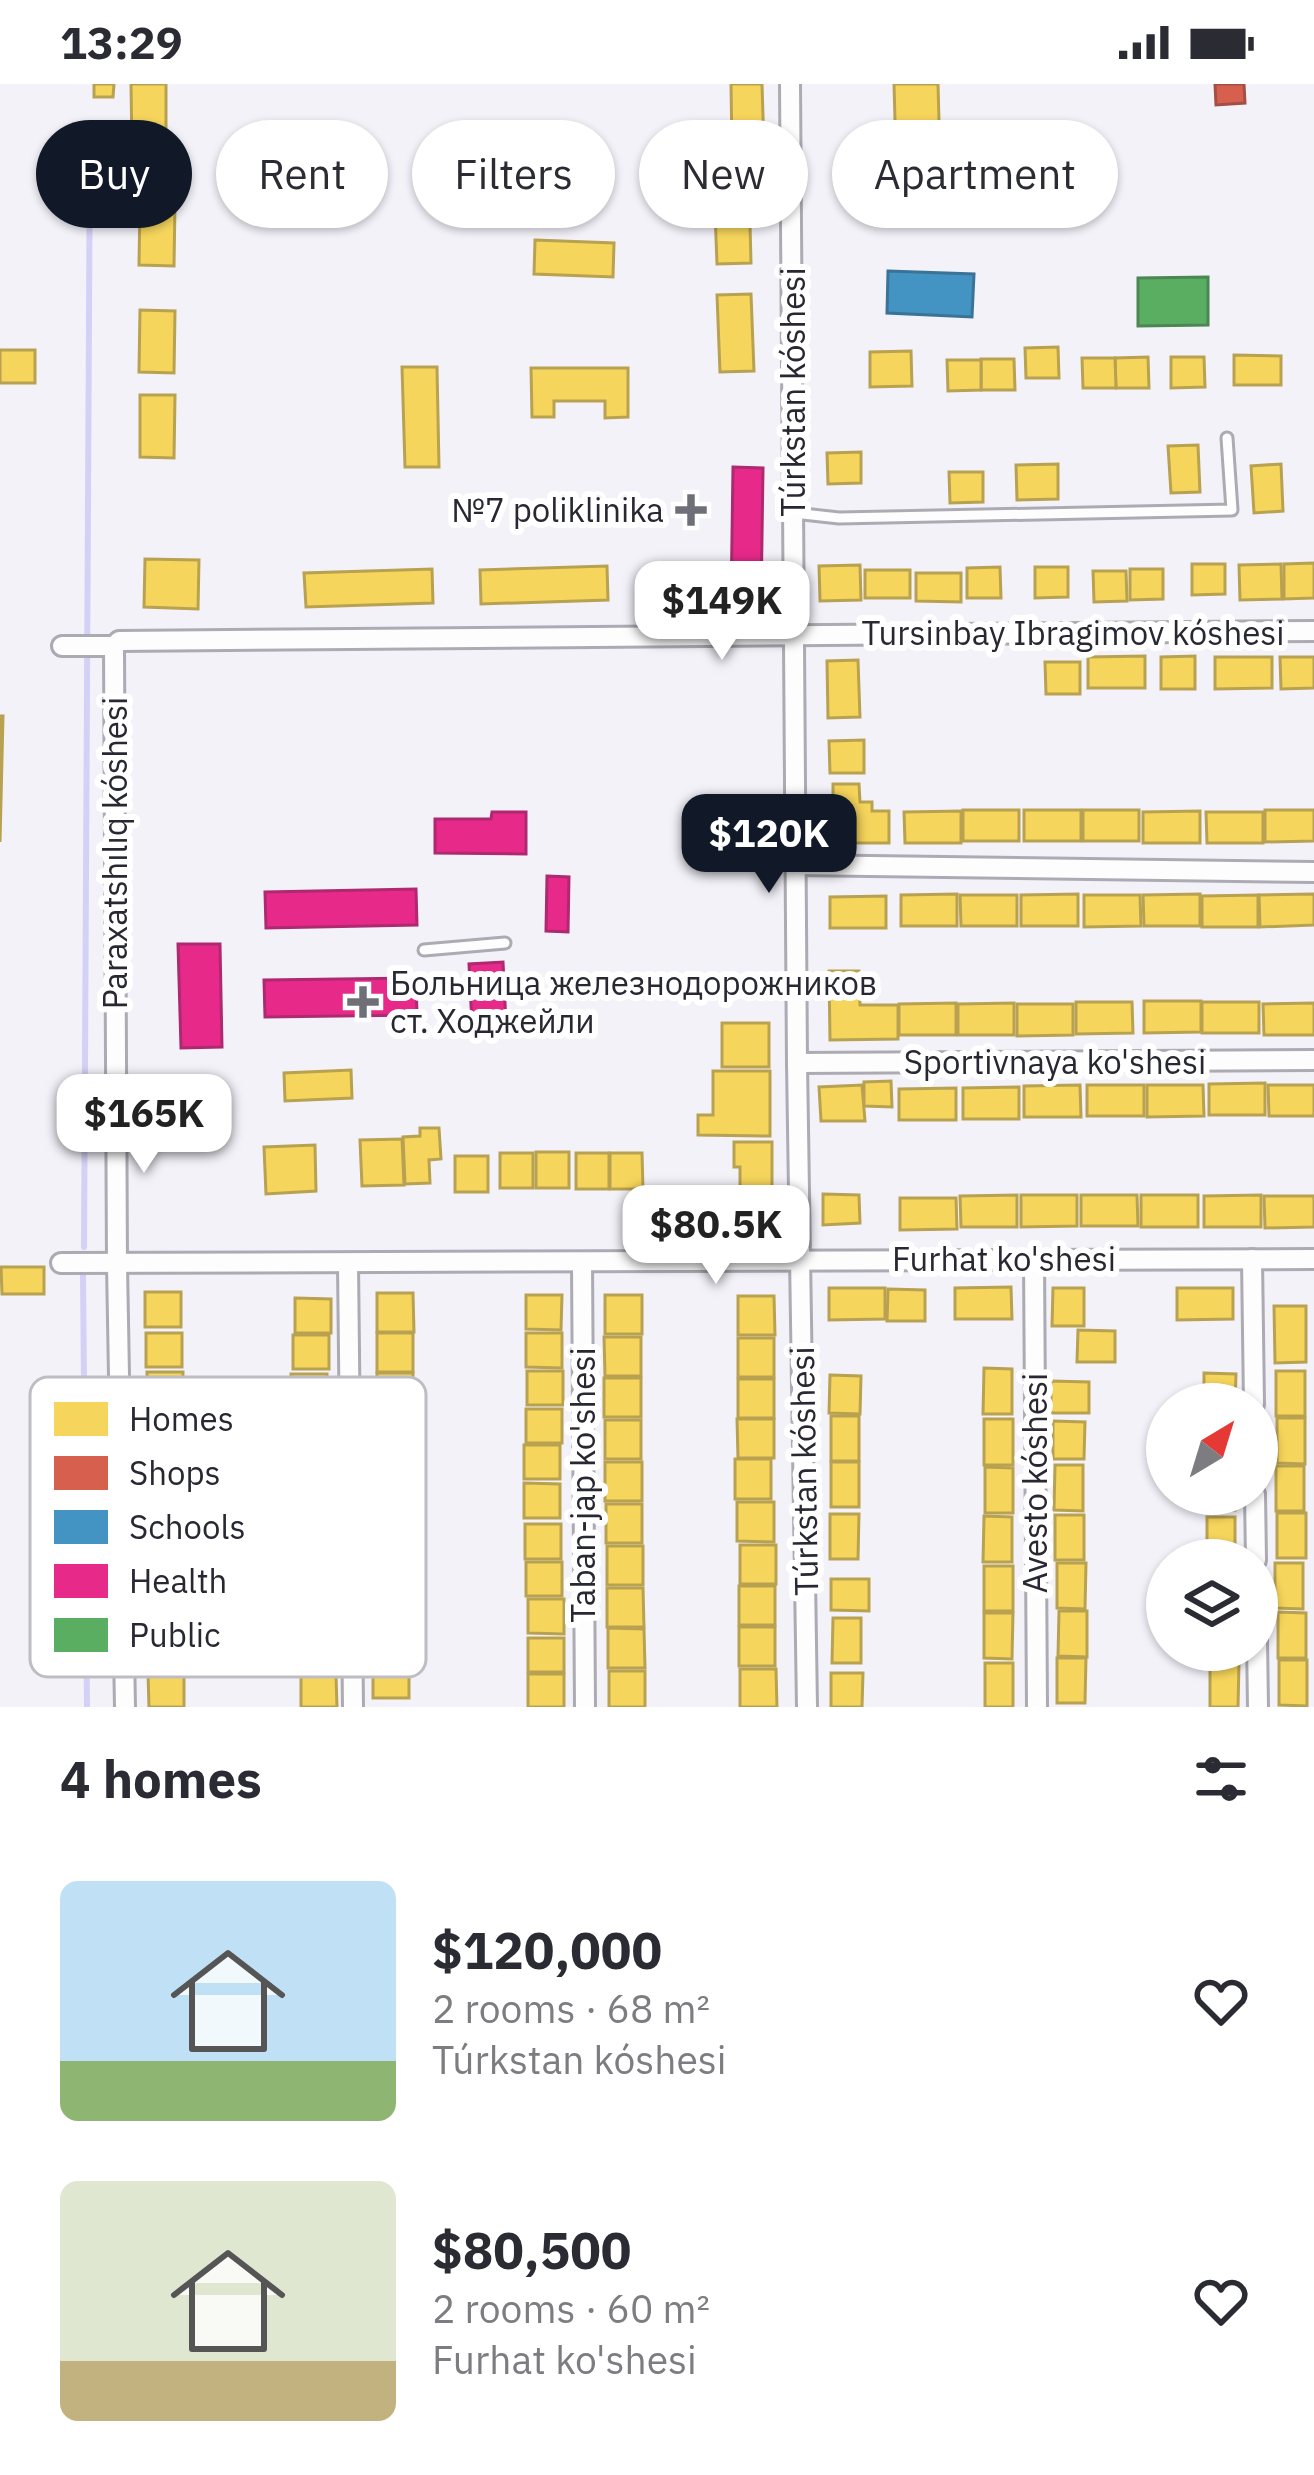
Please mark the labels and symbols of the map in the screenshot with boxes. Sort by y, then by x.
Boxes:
street label: Túrkstan kóshesi [771,267,814,517]
place label: №7 poliklinika [451,488,664,531]
marker: №7 poliklinika [675,494,707,526]
pin: $149K [638,561,806,663]
street label: Tursinbay Ibragimov kóshesi [861,611,1285,654]
street label: Paraxatshılıq kóshesi [93,697,136,1009]
pin: $120K [685,794,853,896]
place label: Больница железнодорожников ст. Ходжейли [390,961,877,1042]
marker: Больница железнодорожников ст. Ходжейли [347,986,379,1018]
street label: Sportivnaya ko'shesi [904,1040,1206,1083]
pin: $165K [60,1074,228,1176]
pin: $80.5K [618,1185,814,1287]
street label: Furhat ko'shesi [892,1237,1116,1280]
street label: Túrkstan kóshesi [780,1346,827,1596]
street label: Taban-jap ko'shesi [561,1347,604,1623]
street label: Avesto kóshesi [1013,1373,1056,1593]
legend [30,1377,426,1677]
north arrow [1146,1383,1278,1515]
text: Homes [129,1397,234,1440]
text: Shops [129,1451,221,1494]
text: Schools [129,1505,246,1548]
text: Health [129,1559,227,1602]
text: Public [129,1613,221,1656]

